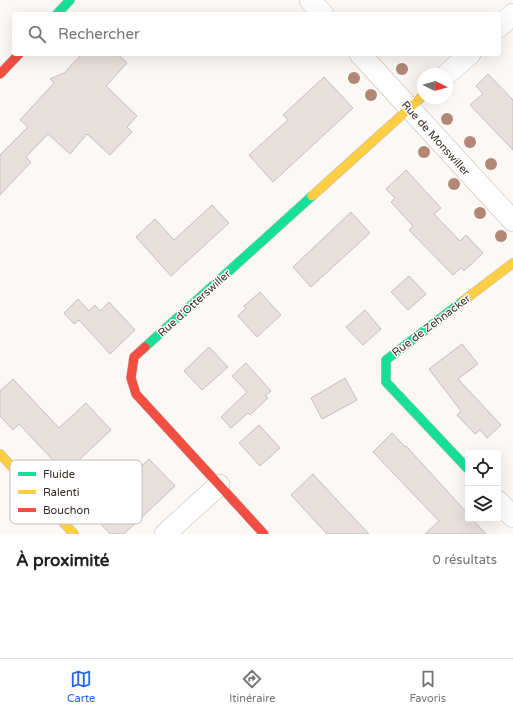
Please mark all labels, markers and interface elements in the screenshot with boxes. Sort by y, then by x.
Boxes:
search box [12,12,501,56]
icon: search [26,23,48,45]
text: Rechercher [58,25,140,43]
north arrow [417,68,453,104]
street label: Rue de Monswiller [399,98,473,179]
street label: Rue d'Otterswiller [155,267,234,339]
street label: Rue de Zehnacker [390,291,474,359]
map controls [465,450,501,522]
button: locate [465,450,501,486]
legend [10,460,142,524]
text: Fluide [43,468,75,481]
text: Ralenti [43,486,80,499]
button: layers [465,486,501,522]
text: Bouchon [43,504,90,517]
text: À proximité [16,550,109,571]
text: 0 résultats [433,552,497,568]
tab: Carte [67,668,95,705]
tab: Itinéraire [229,668,276,705]
tab: Favoris [409,668,446,705]

